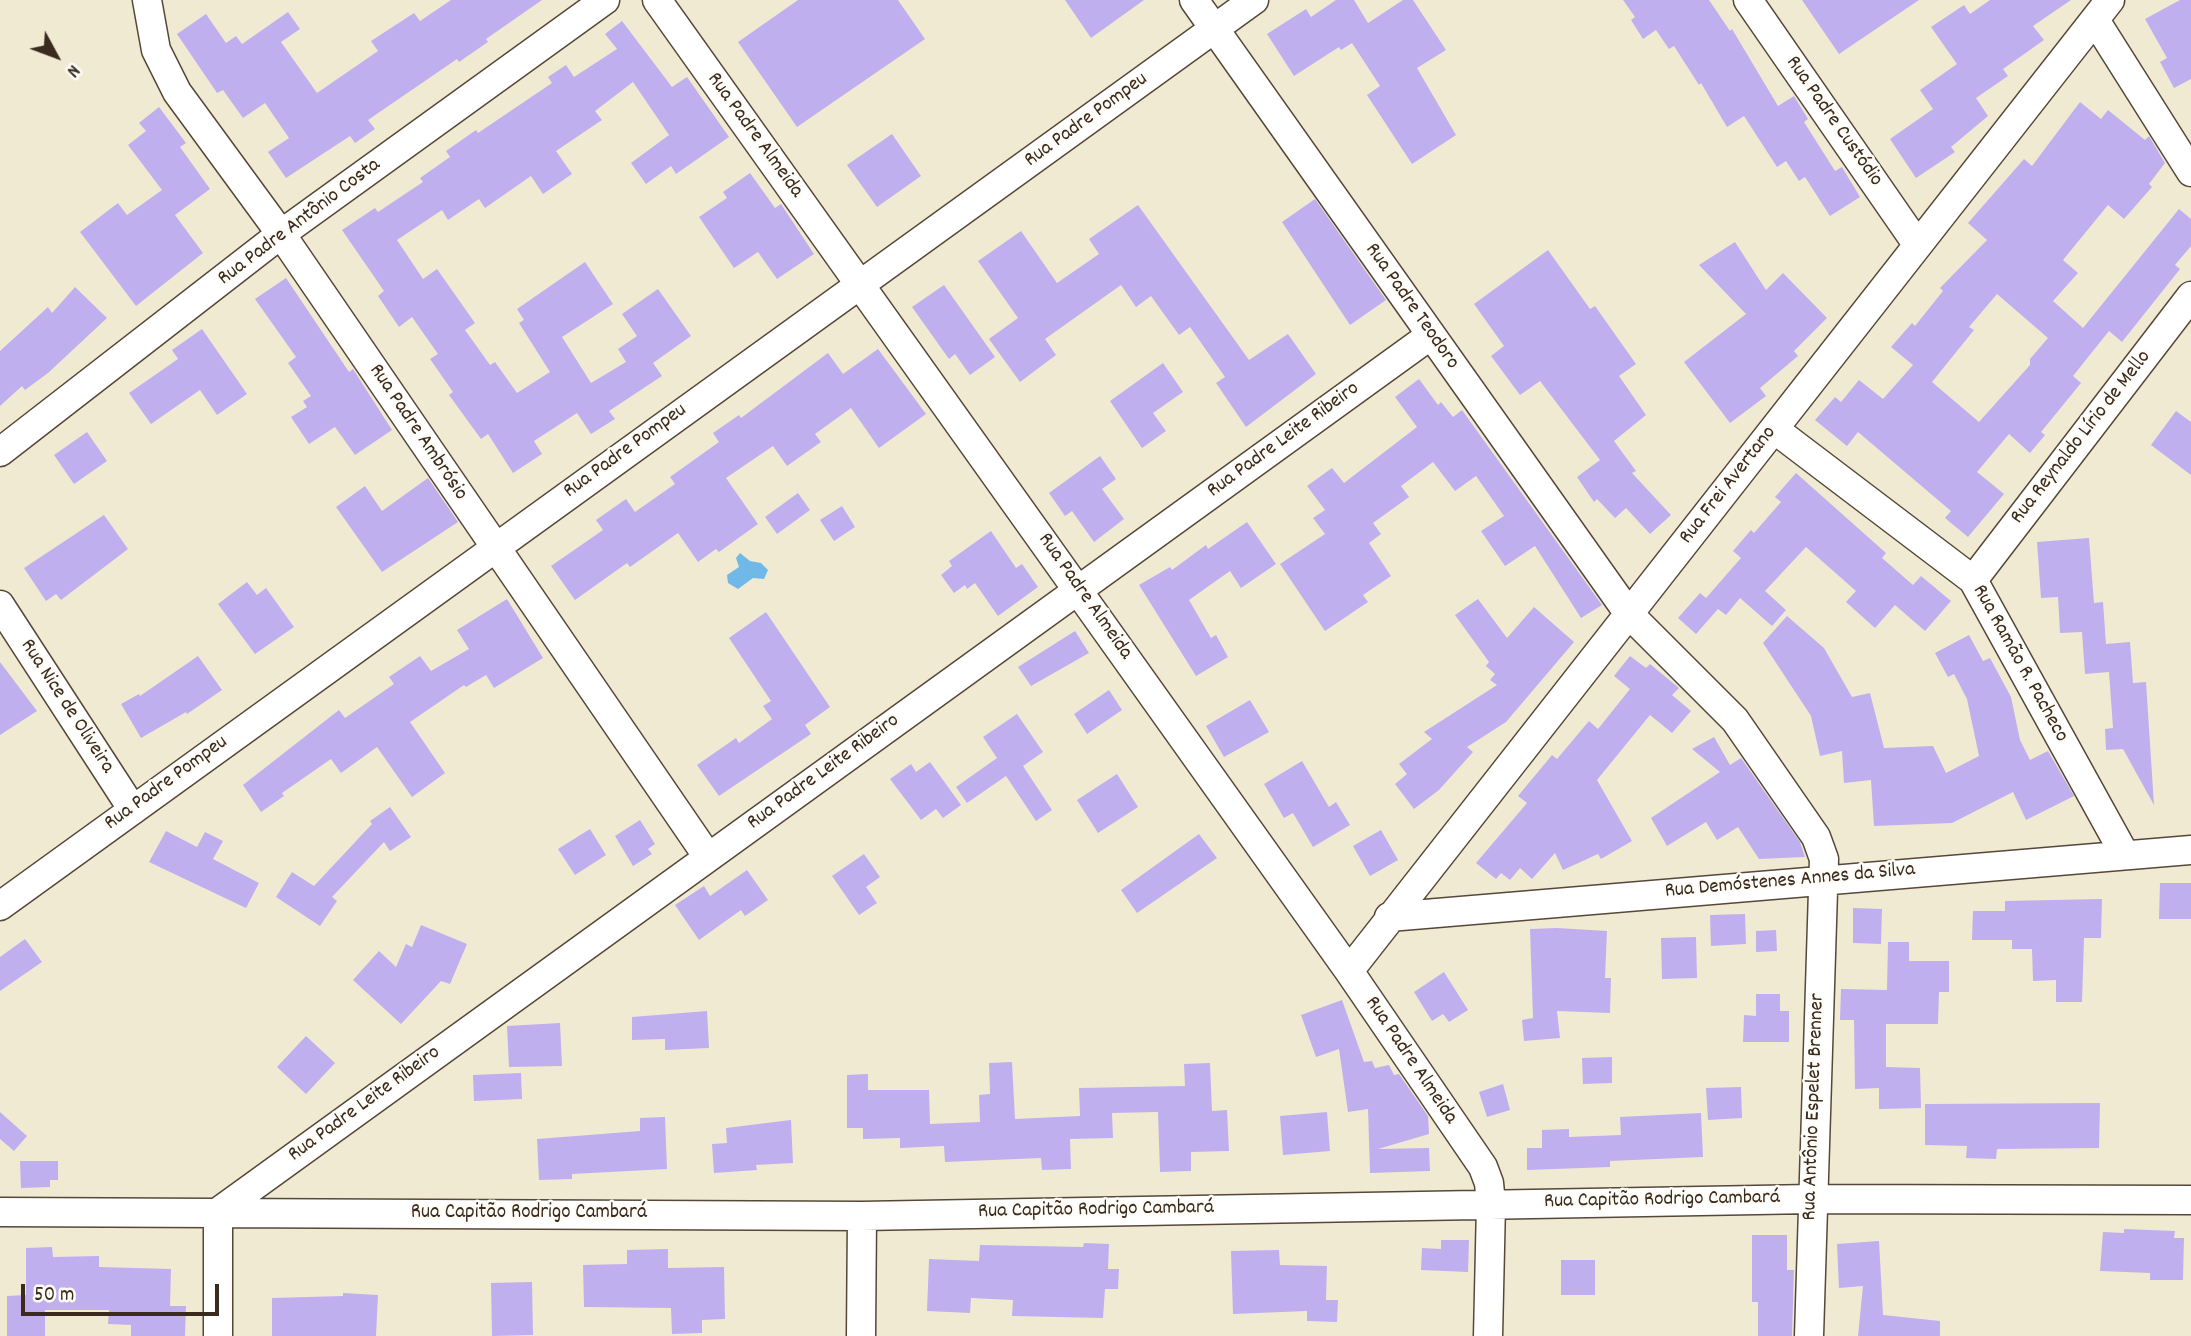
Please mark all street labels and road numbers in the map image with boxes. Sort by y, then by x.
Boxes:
street label: Rua Padre Custódio [1779,52,1887,192]
street label: Rua Padre Almeida [700,68,808,204]
street label: Rua Padre Pompeu [1020,68,1154,174]
street label: Rua Padre Antônio Costa [214,154,386,292]
street label: Rua Padre Teodoro [1358,239,1464,375]
street label: Rua Reynaldo Lírio de Mello [2006,346,2158,530]
street label: Rua Padre Ambrósio [362,360,472,506]
street label: Rua Padre Leite Ribeiro [1203,377,1365,505]
street label: Rua Padre Pompeu [559,399,693,505]
street label: Rua Frei Avertano [1675,422,1783,550]
street label: Rua Padre Almeida [1031,529,1137,665]
street label: Rua Ramão R. Pacheco [1965,581,2073,747]
street label: Rua Nice de Oliveira [13,635,119,779]
street label: Rua Padre Leite Ribeiro [743,709,905,837]
street label: Rua Padre Pompeu [100,731,234,837]
street label: Rua Demóstenes Annes da Silva [1664,859,1916,905]
street label: Rua Padre Almeida [1358,992,1462,1130]
street label: Rua Antônio Espelet Brenner [1798,993,1832,1221]
street label: Rua Padre Leite Ribeiro [284,1041,446,1169]
street label: Rua Capitão Rodrigo Cambará [1544,1186,1780,1216]
street label: Rua Capitão Rodrigo Cambará [978,1196,1214,1226]
street label: Rua Capitão Rodrigo Cambará [411,1201,647,1227]

